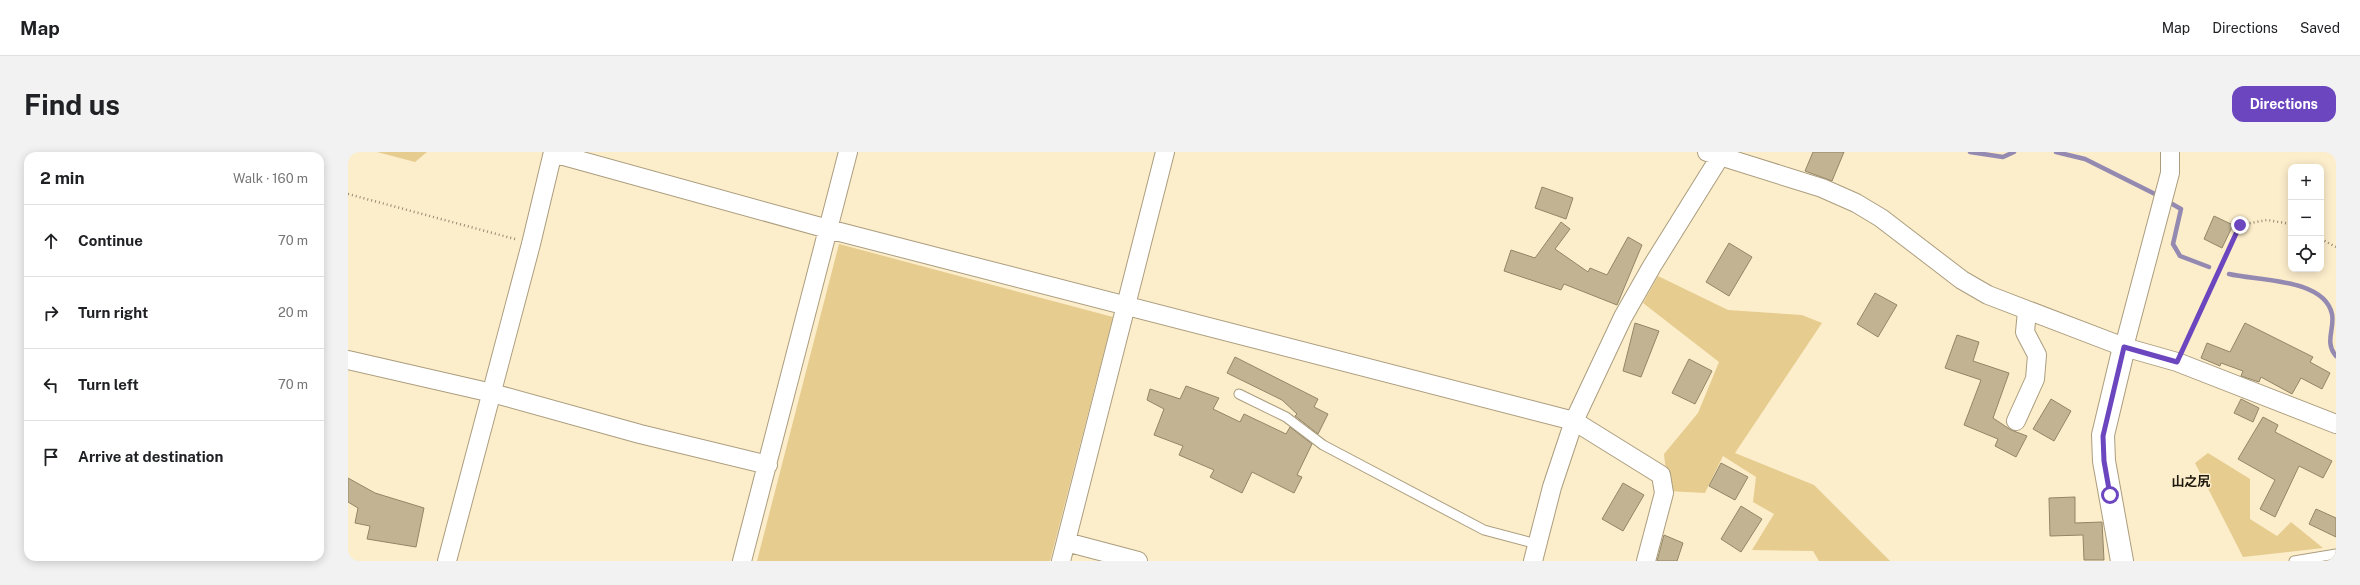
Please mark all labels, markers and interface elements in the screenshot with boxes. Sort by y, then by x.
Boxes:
text: Map [20,17,60,39]
text: Map [2162,20,2190,36]
text: Directions [2212,20,2278,36]
text: Saved [2300,20,2340,36]
button: Directions [2232,86,2336,122]
text: Find us [24,88,120,121]
map controls [2288,164,2324,272]
button: + [2288,164,2324,200]
text: 2 min [40,168,85,188]
text: Walk · 160 m [233,171,308,186]
button: − [2288,200,2324,236]
route end [2231,216,2249,234]
icon: ahead [40,230,62,252]
text: Continue [78,232,143,249]
text: 70 m [278,233,308,248]
button: locate [2288,236,2324,272]
icon: right [40,302,62,324]
text: Turn right [78,304,148,321]
text: 20 m [278,305,308,320]
icon: left [40,374,62,396]
text: Turn left [78,376,139,393]
text: 70 m [278,377,308,392]
icon: arrive [40,446,62,468]
text: Arrive at destination [78,448,223,465]
district label: 山之尻 [2171,474,2211,489]
route start [2101,486,2119,504]

